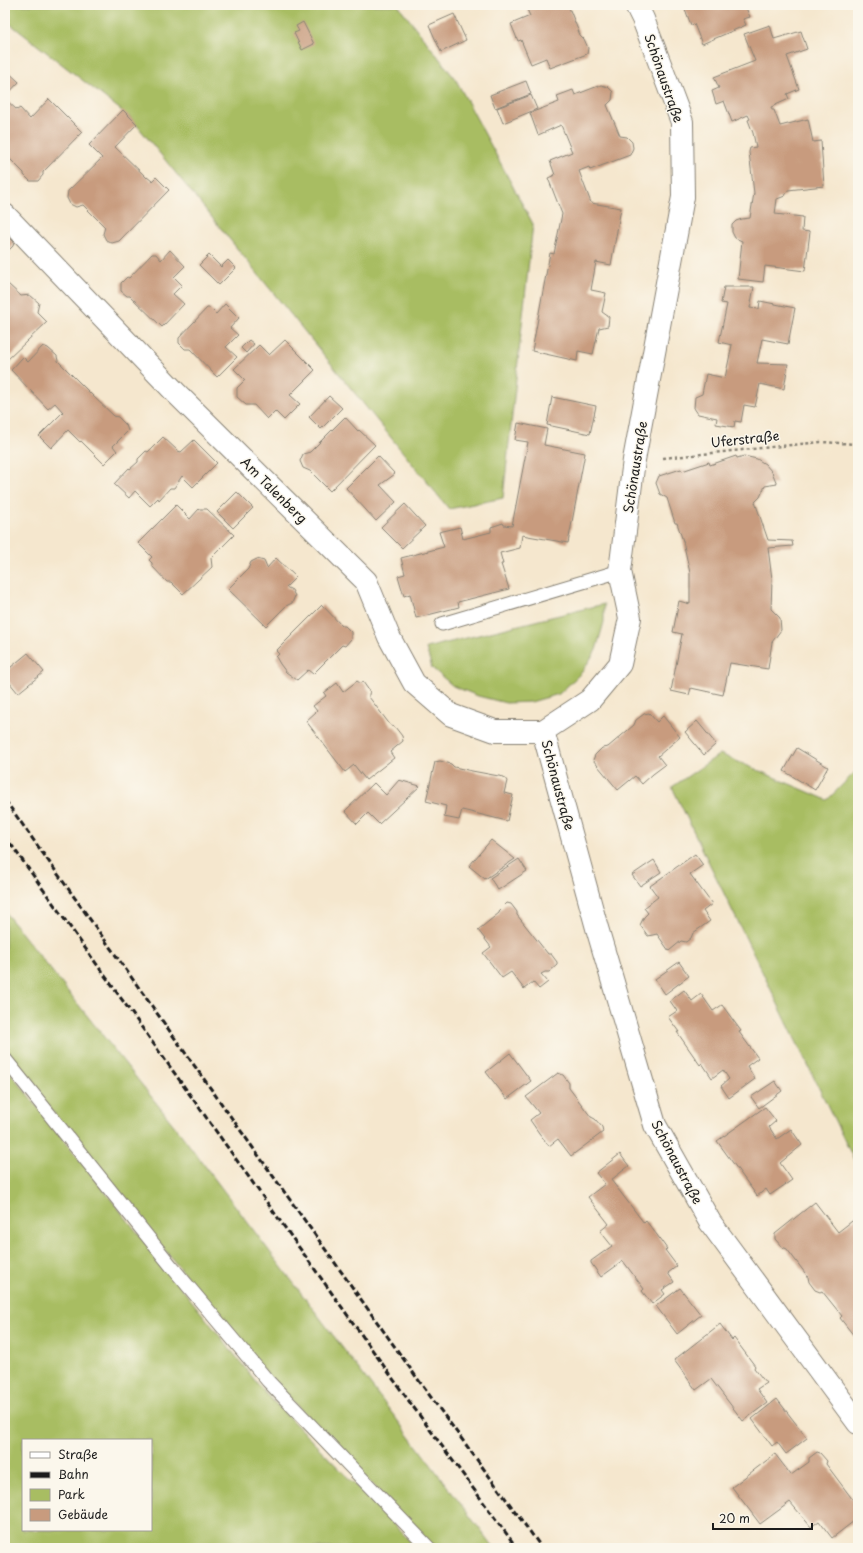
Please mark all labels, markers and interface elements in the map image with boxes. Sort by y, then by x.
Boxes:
street label: Schönaustraße [640,31,689,125]
street label: Schönaustraße [618,419,651,514]
street label: Uferstraße [710,425,780,452]
street label: Am Talenberg [237,452,312,527]
street label: Schönaustraße [537,737,580,832]
street label: Schönaustraße [647,1116,708,1207]
legend [22,1439,152,1531]
text: Straße [58,1445,98,1463]
text: Bahn [58,1465,89,1483]
text: Park [58,1485,85,1503]
text: Gebäude [58,1505,108,1523]
scale bar [713,1505,812,1531]
text: 20 m [719,1509,750,1527]

